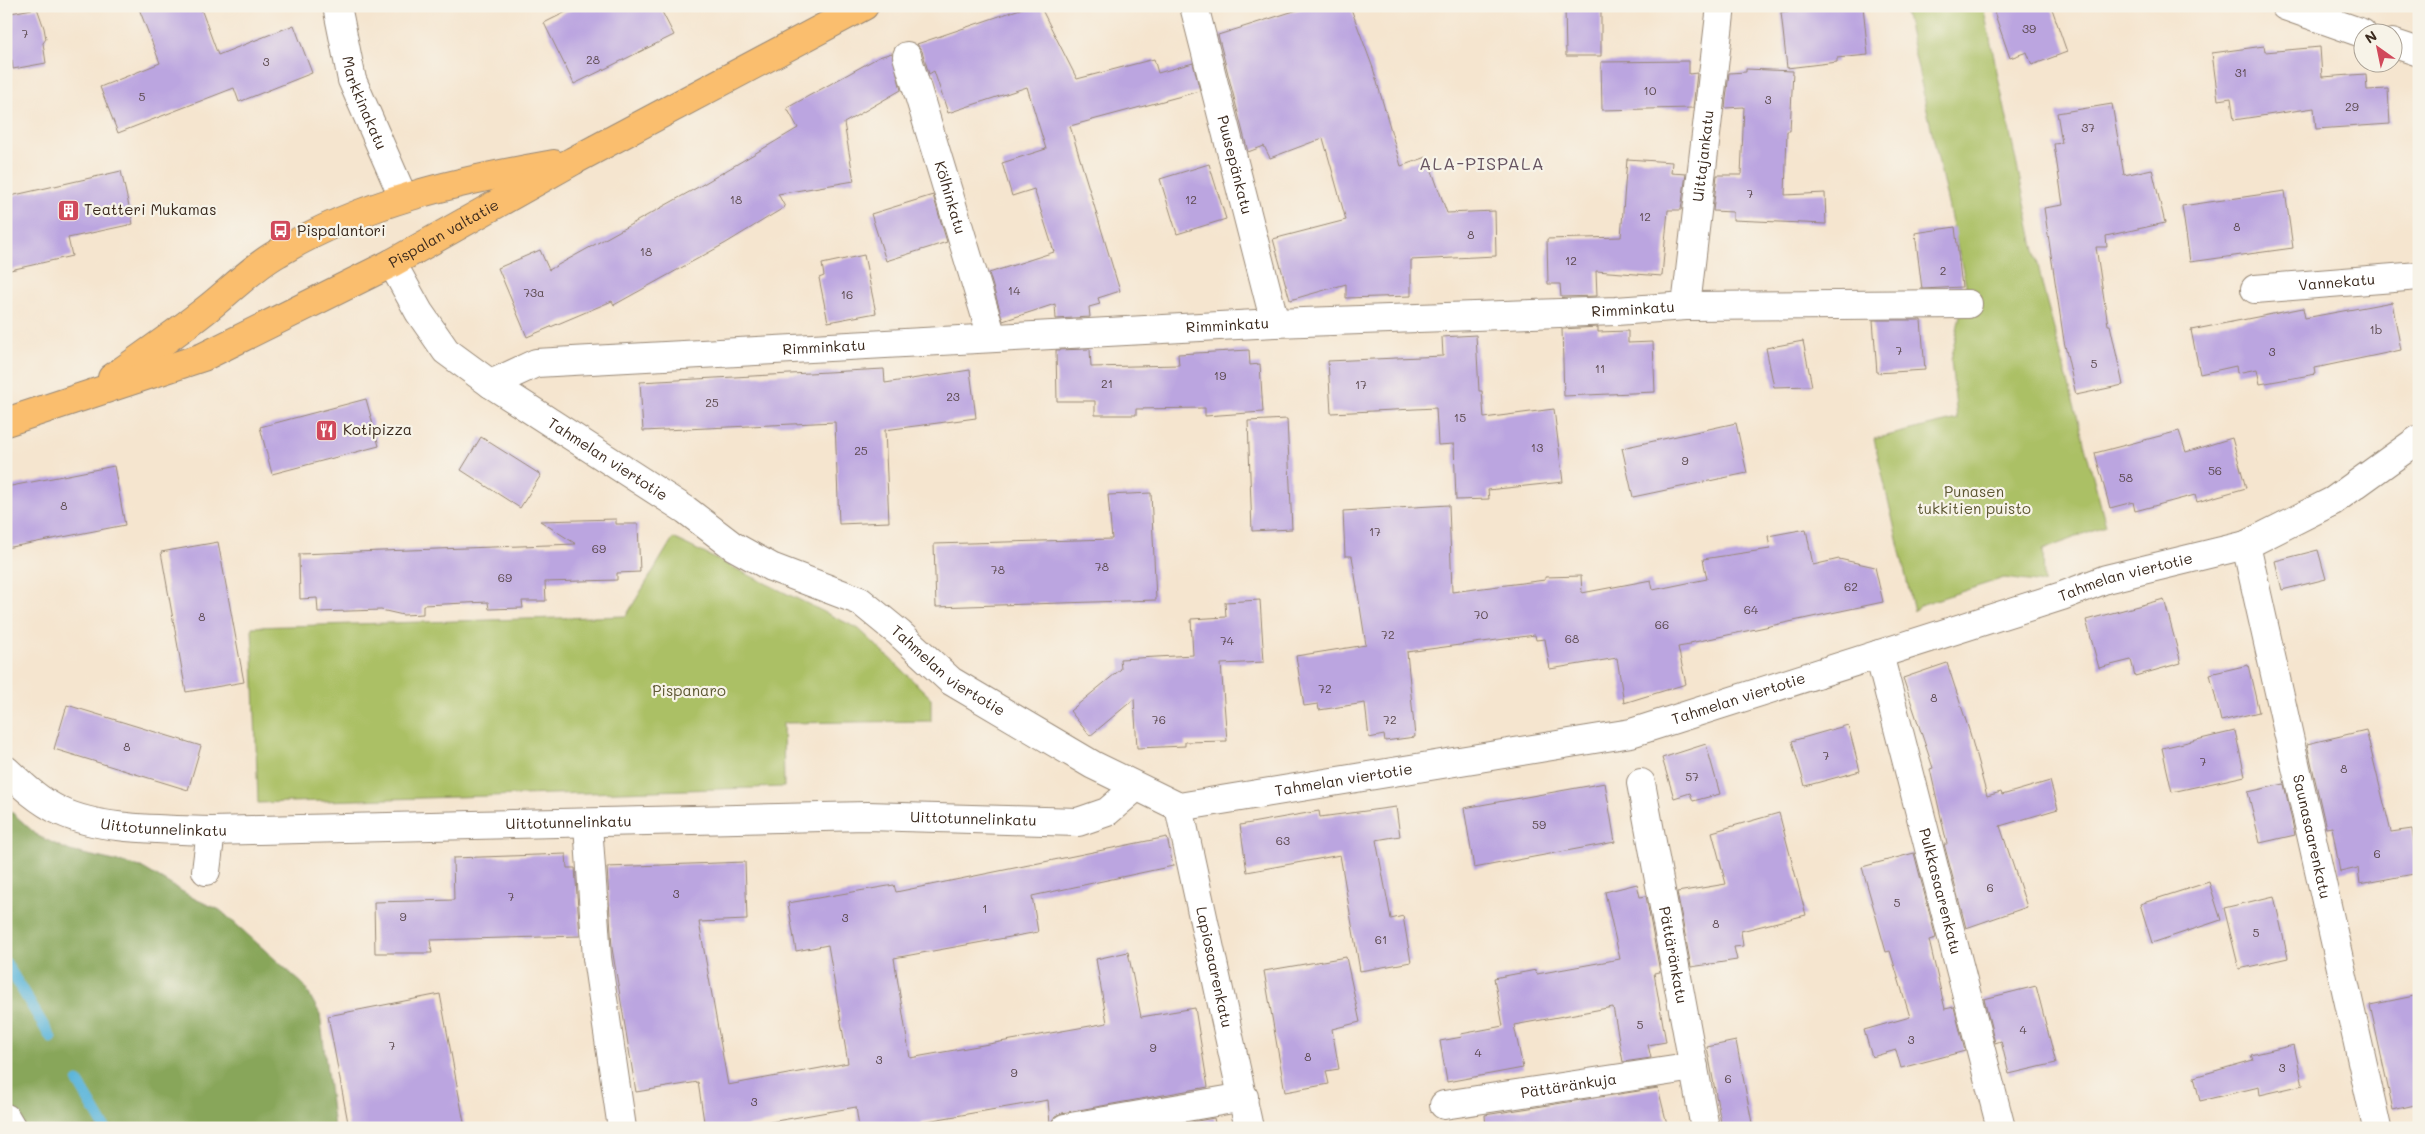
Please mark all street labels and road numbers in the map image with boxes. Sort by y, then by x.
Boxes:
street label: Markkinakatu [338,54,392,152]
street label: Uittajankatu [1687,109,1718,203]
street label: Puusepänkatu [1213,113,1258,216]
street label: Kölhinkatu [930,158,971,236]
street label: Pispalan valtatie [385,194,502,272]
street label: Vannekatu [2297,269,2376,295]
street label: Rimminkatu [1591,296,1675,321]
street label: Rimminkatu [1185,312,1269,337]
street label: Rimminkatu [782,334,866,359]
street label: Tahmelan viertotie [544,412,672,505]
street label: Tahmelan viertotie [2055,547,2195,605]
street label: Tahmelan viertotie [888,620,1009,720]
street label: Tahmelan viertotie [1669,667,1808,728]
street label: Tahmelan viertotie [1273,758,1414,800]
street label: Saunasaarenkatu [2289,772,2336,901]
street label: Uittotunnelinkatu [910,806,1037,830]
street label: Uittotunnelinkatu [505,810,632,833]
street label: Uittotunnelinkatu [99,813,227,840]
street label: Pulkkasaarenkatu [1915,826,1967,956]
street label: Lapiosaarenkatu [1192,905,1238,1029]
street label: Pättäränkatu [1655,905,1693,1005]
street label: Pättäränkuja [1519,1068,1618,1102]

